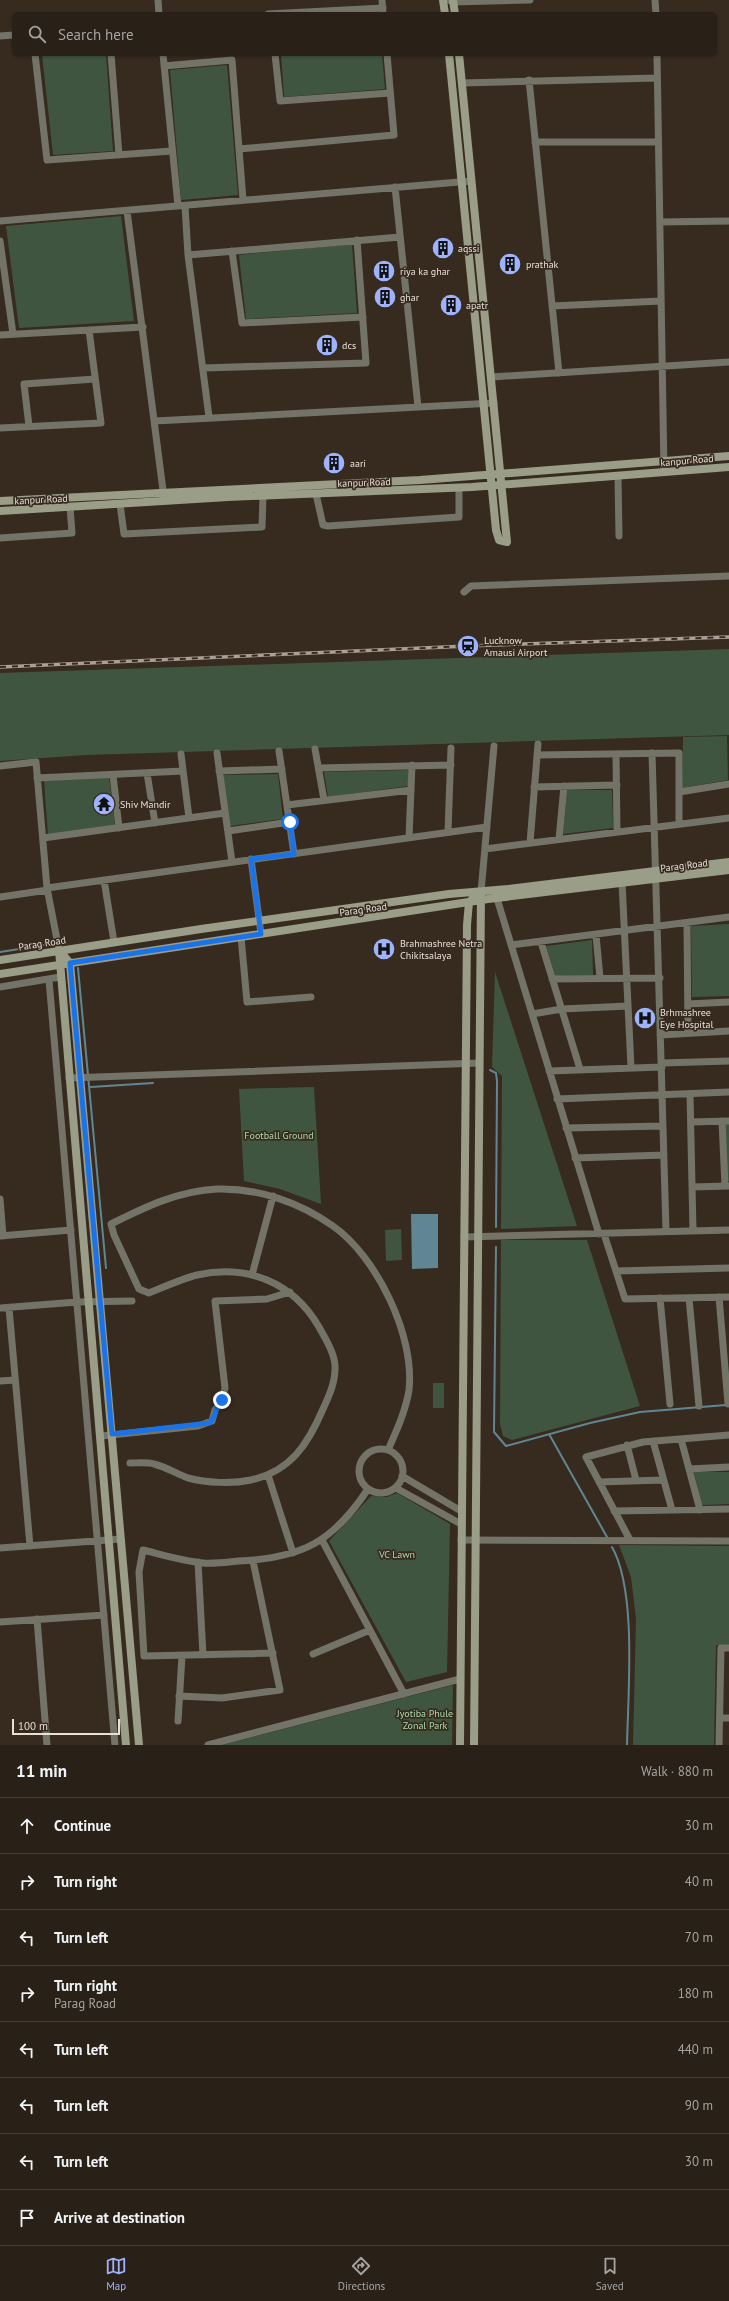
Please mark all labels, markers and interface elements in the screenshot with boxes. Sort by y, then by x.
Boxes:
search box [12,12,717,56]
icon: search [26,23,48,45]
text: Search here [58,25,134,44]
building icon: aqssi [430,235,456,261]
place label: aqssi [458,242,479,255]
building icon: prathak [497,251,523,277]
building icon: riya ka ghar [371,258,397,284]
place label: prathak [526,258,559,271]
place label: riya ka ghar [400,265,451,278]
building icon: ghar [372,284,398,310]
place label: ghar [400,291,420,304]
building icon: apatr [438,292,464,318]
place label: apatr [466,299,489,312]
building icon: dcs [314,332,340,358]
place label: dcs [342,339,356,352]
building icon: aari [321,450,347,476]
street label: kanpur Road [660,452,714,469]
place label: aari [350,457,366,470]
street label: kanpur Road [337,475,391,490]
street label: kanpur Road [14,492,68,507]
station icon: Lucknow Amausi Airport [455,633,481,659]
place label: Lucknow Amausi Airport [484,634,548,659]
temple icon: Shiv Mandir [91,791,117,817]
place label: Shiv Mandir [120,798,171,811]
route start [281,813,299,831]
street label: Parag Road [660,856,709,875]
street label: Parag Road [339,900,388,919]
street label: Parag Road [17,933,67,954]
hospital icon: Brahmashree Netra Chikitsalaya [371,936,397,962]
place label: Brahmashree Netra Chikitsalaya [400,937,482,962]
hospital icon: Brhmashree Eye Hospital [632,1005,658,1031]
place label: Brhmashree Eye Hospital [660,1006,713,1031]
park label: Football Ground [244,1129,314,1142]
route end [213,1391,231,1409]
park label: VC Lawn [378,1548,415,1561]
park label: Jyotiba Phule Zonal Park [396,1707,453,1732]
scale bar [12,1717,120,1736]
text: 100 m [18,1719,48,1733]
text: 11 min [16,1760,67,1782]
text: Walk · 880 m [641,1763,713,1780]
icon: ahead [16,1815,38,1837]
text: Continue [54,1816,111,1835]
text: 30 m [685,1817,713,1834]
icon: right [16,1871,38,1893]
text: Turn right [54,1872,117,1891]
text: 40 m [685,1873,713,1890]
icon: left [16,1927,38,1949]
text: Turn left [54,1928,108,1947]
text: 70 m [685,1929,713,1946]
text: Turn right [54,1976,117,1995]
icon: right [16,1983,38,2005]
text: 180 m [678,1985,713,2002]
text: Parag Road [54,1995,116,2012]
icon: left [16,2039,38,2061]
text: Turn left [54,2040,108,2059]
text: 440 m [678,2041,713,2058]
icon: left [16,2095,38,2117]
text: Turn left [54,2096,108,2115]
text: 90 m [685,2097,713,2114]
icon: left [16,2151,38,2173]
text: Turn left [54,2152,108,2171]
text: 30 m [685,2153,713,2170]
icon: arrive [16,2207,38,2229]
text: Arrive at destination [54,2208,185,2227]
tab: Map [105,2255,127,2293]
tab: Directions [338,2255,385,2293]
tab: Saved [596,2255,624,2293]

